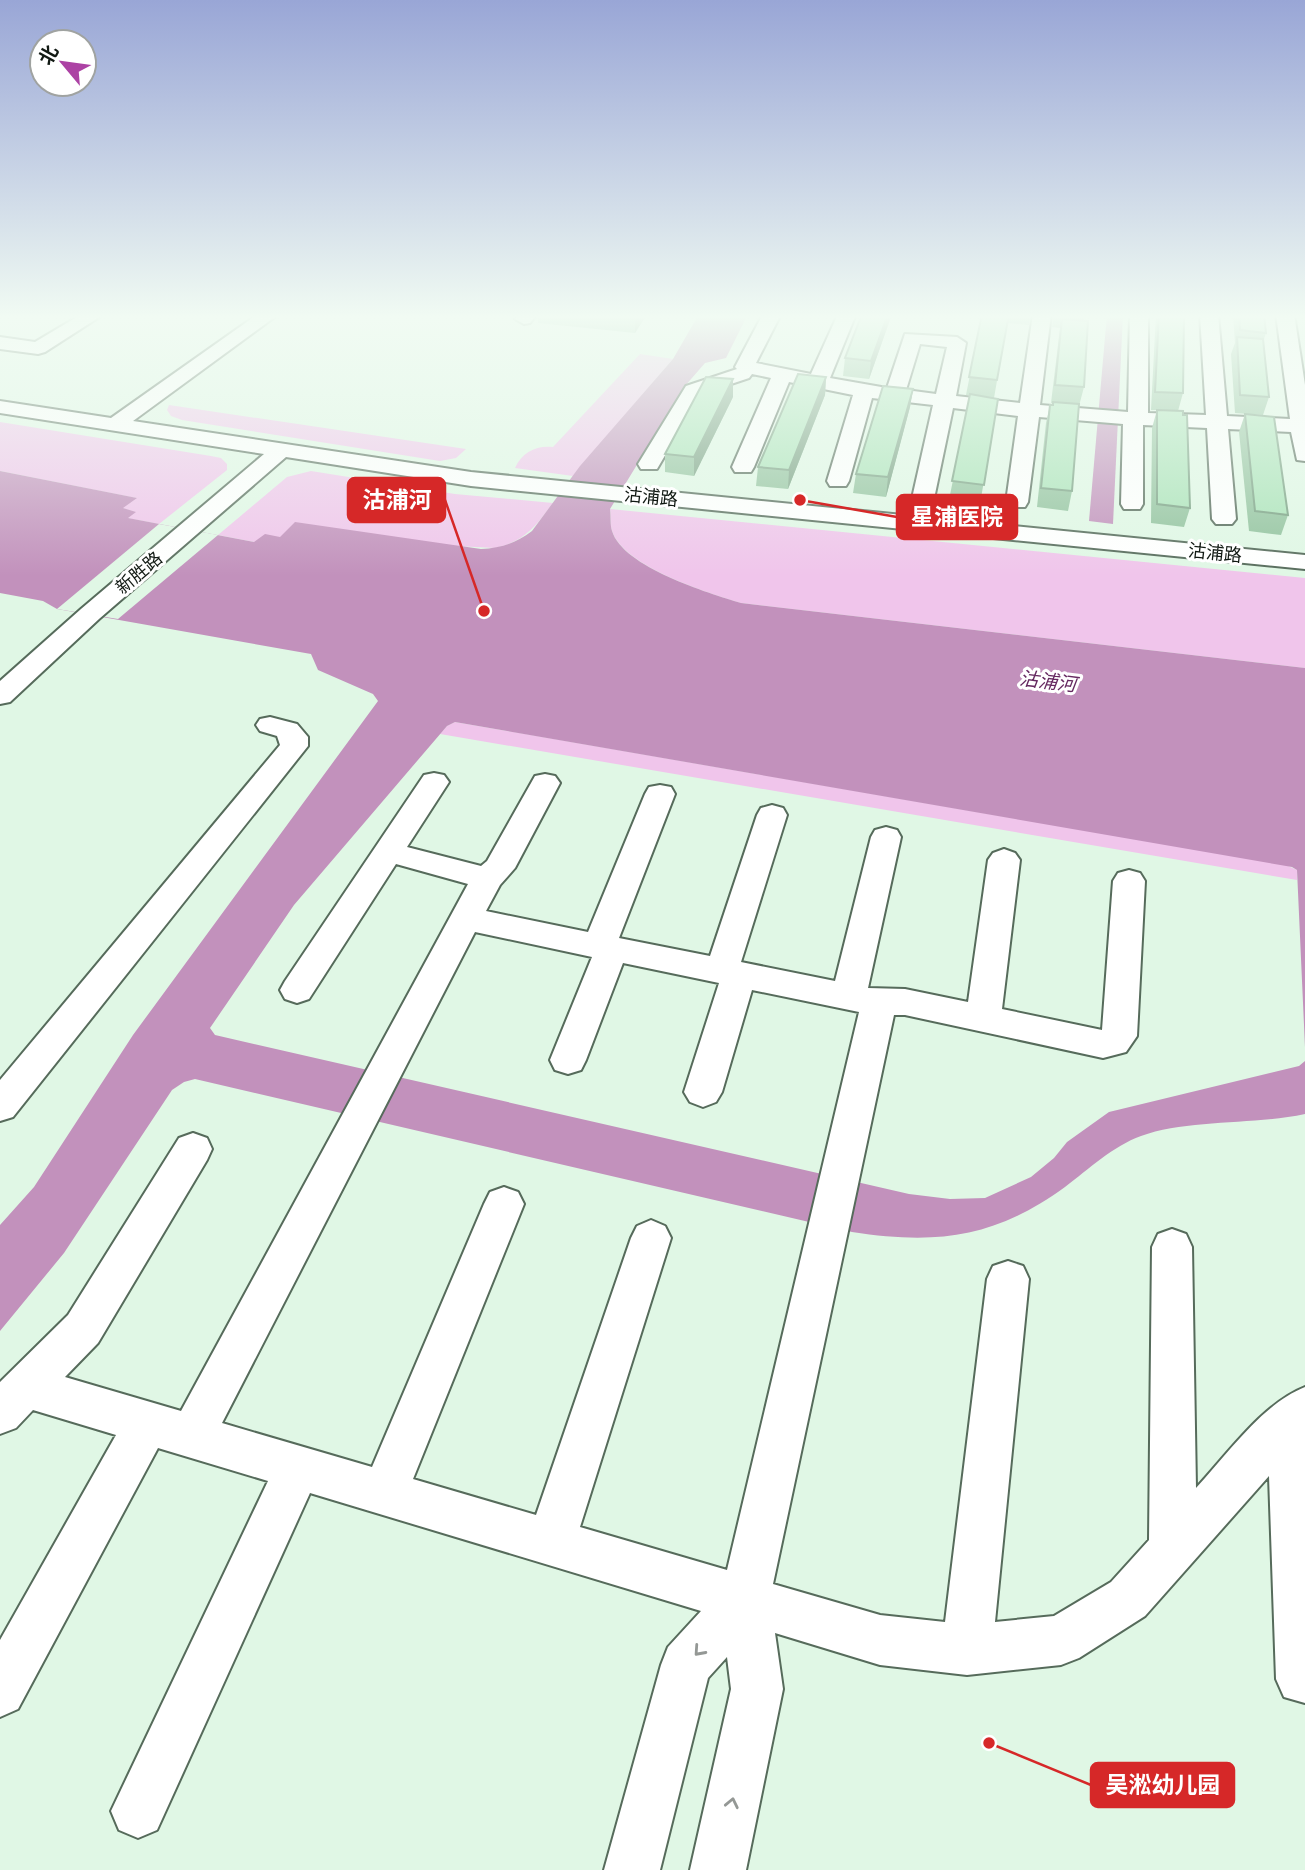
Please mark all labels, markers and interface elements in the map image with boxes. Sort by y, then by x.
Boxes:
north arrow [28,28,98,98]
text: 北 [34,41,63,69]
callout: 沽浦河 [348,478,445,522]
street label: 沽浦路 [623,483,679,510]
text: 沽浦河 [363,486,432,514]
callout: 星浦医院 [897,495,1017,539]
text: 星浦医院 [911,503,1003,531]
street label: 沽浦路 [1187,539,1243,566]
street label: 新胜路 [111,547,166,598]
water label: 沽浦河 [1018,667,1082,697]
one-way arrow [695,1643,707,1656]
callout: 吴淞幼儿园 [1091,1763,1234,1807]
text: 吴淞幼儿园 [1106,1771,1221,1799]
one-way arrow [724,1797,739,1809]

